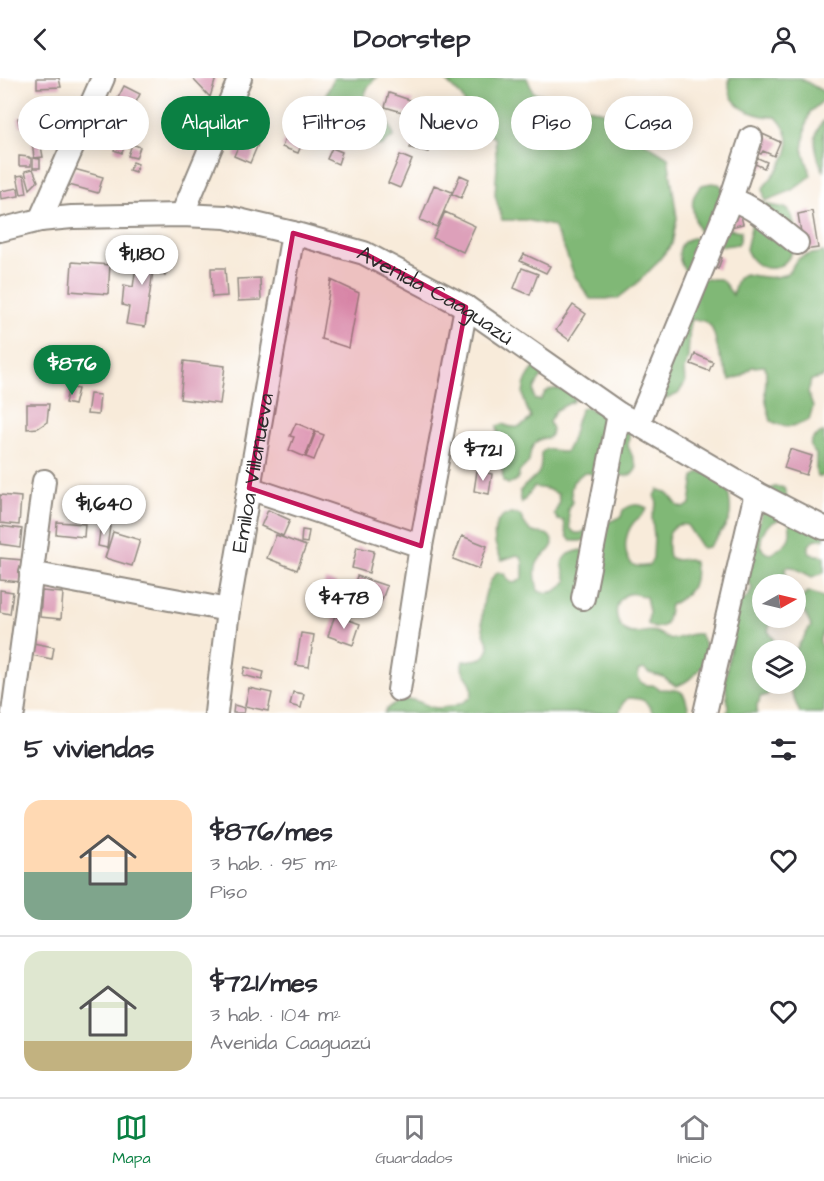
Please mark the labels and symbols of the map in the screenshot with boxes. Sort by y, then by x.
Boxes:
pin: $1,180 [93,235,191,286]
street label: Avenida Caaguazú [351,238,520,353]
pin: $876 [36,345,108,396]
street label: Emiloa Villanueva [224,391,282,555]
pin: $721 [447,431,519,482]
pin: $1,640 [55,485,153,536]
north arrow [752,574,806,628]
pin: $478 [308,579,380,630]

